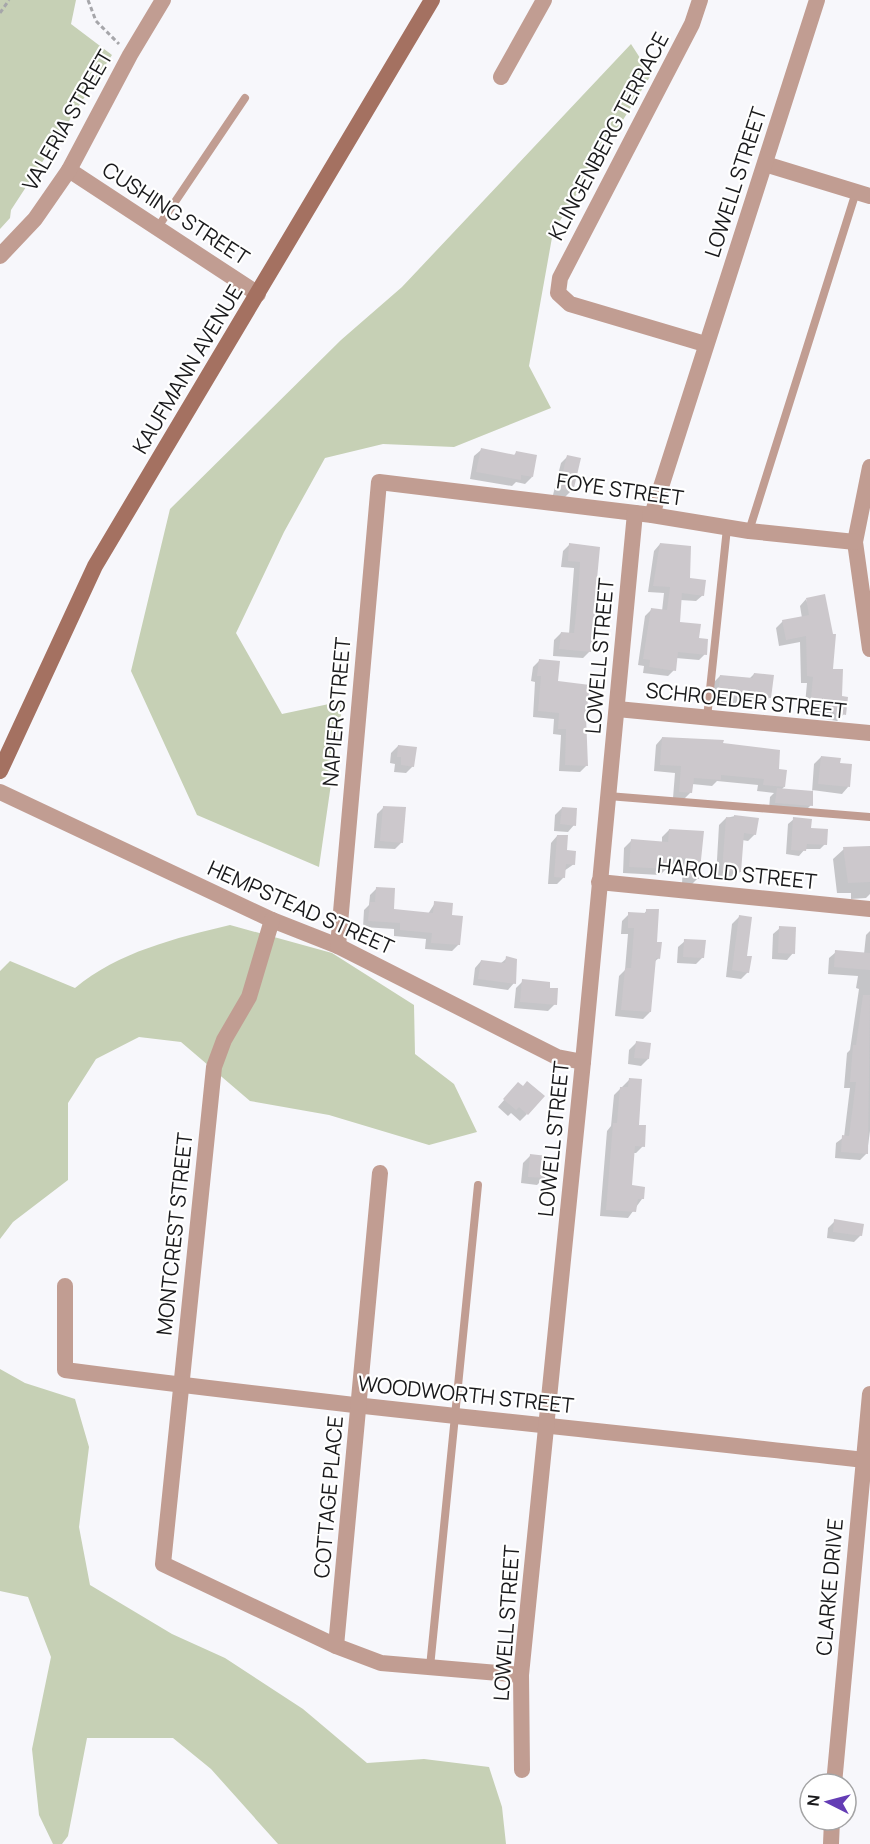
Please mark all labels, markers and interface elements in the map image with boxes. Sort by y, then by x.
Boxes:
street label: KLINGENBERG TERRACE [541,27,675,245]
street label: VALERIA STREET [15,44,119,195]
street label: LOWELL STREET [698,103,773,261]
street label: CUSHING STREET [97,155,255,271]
street label: KAUFMANN AVENUE [126,279,248,459]
street label: FOYE STREET [555,466,686,512]
street label: LOWELL STREET [578,576,620,735]
street label: NAPIER STREET [316,636,357,788]
street label: SCHROEDER STREET [644,676,848,725]
street label: HAROLD STREET [656,851,819,895]
street label: HEMPSTEAD STREET [204,853,399,961]
street label: LOWELL STREET [531,1059,575,1218]
street label: MONTCREST STREET [149,1131,199,1337]
street label: WOODWORTH STREET [357,1369,576,1419]
street label: COTTAGE PLACE [307,1415,349,1579]
street label: CLARKE DRIVE [809,1517,849,1657]
street label: LOWELL STREET [487,1544,525,1702]
north arrow [798,1772,858,1832]
text: N [802,1794,825,1807]

